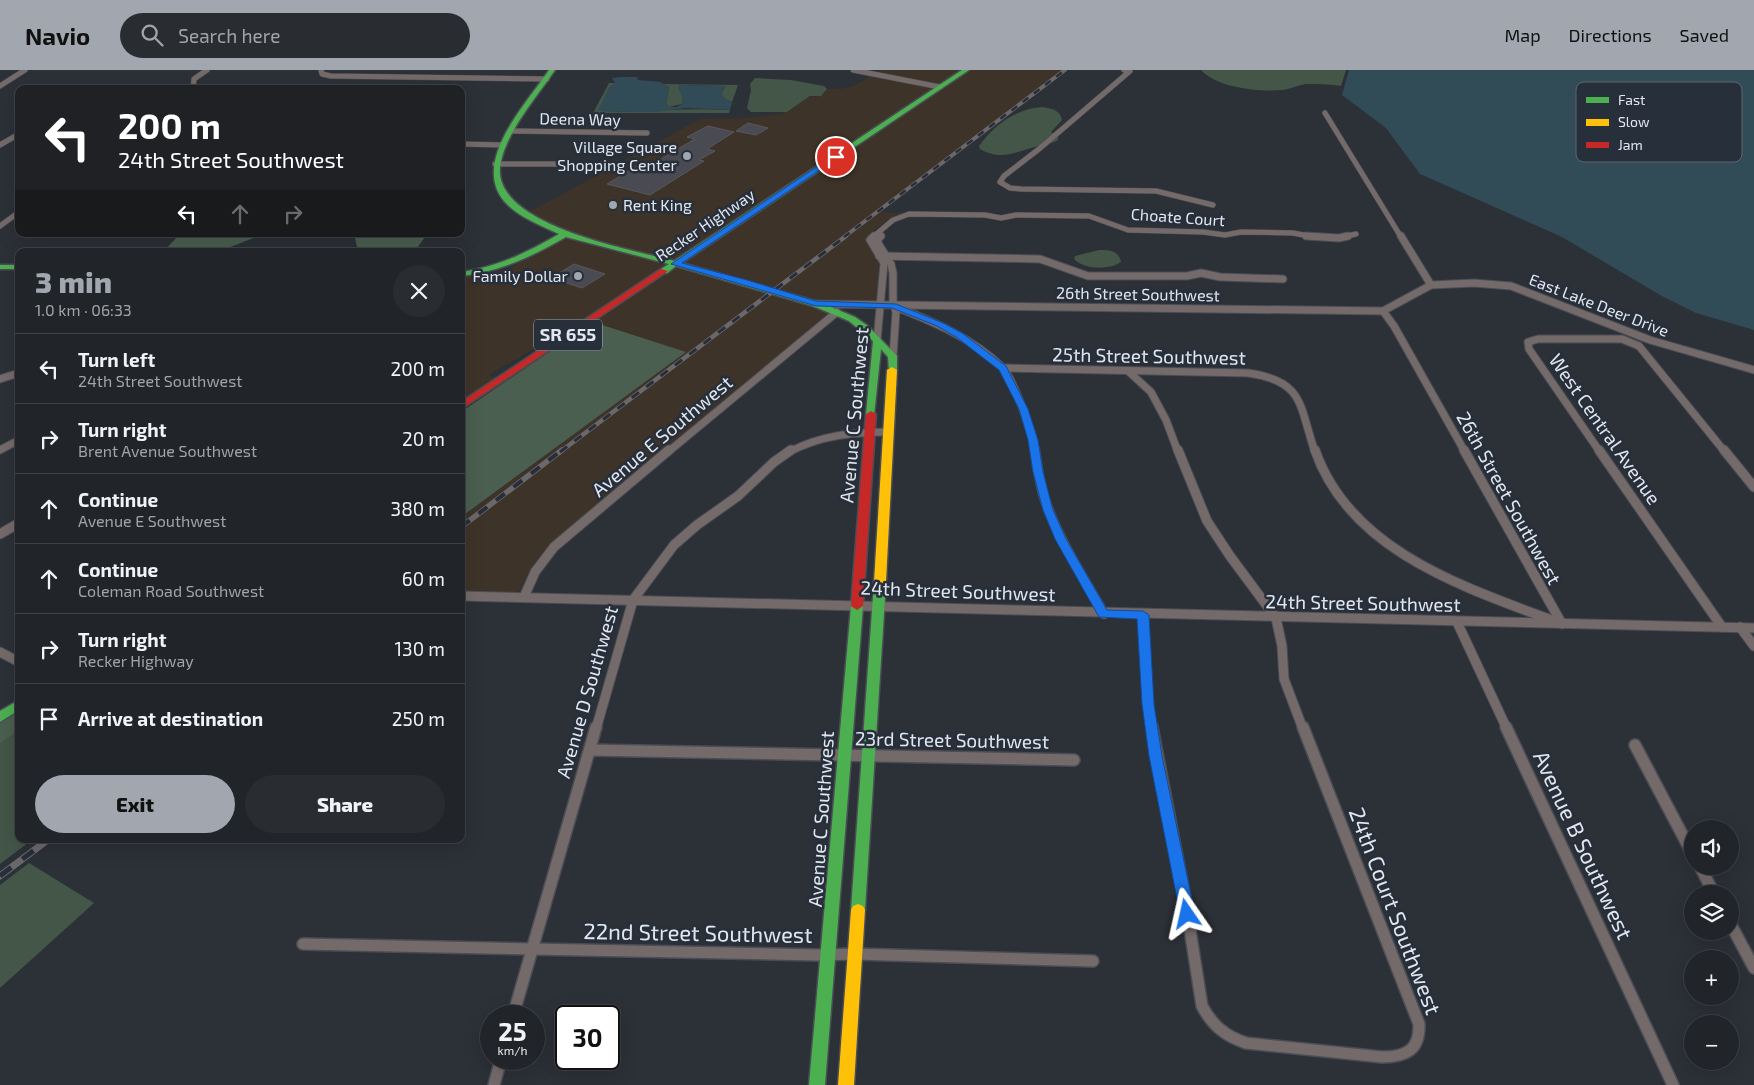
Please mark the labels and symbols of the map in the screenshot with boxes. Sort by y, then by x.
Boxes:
legend [1576,82,1742,162]
text: Fast [1618,91,1645,108]
street label: Deena Way [539,108,621,129]
text: Slow [1618,113,1650,130]
pin [815,136,857,178]
text: Jam [1618,136,1643,153]
place label: Village Square Shopping Center [557,137,678,174]
marker: Village Square Shopping Center [681,150,693,162]
street label: Recker Highway [651,184,758,265]
place label: Rent King [623,195,692,214]
marker: Rent King [607,199,619,211]
street label: Choate Court [1130,204,1226,229]
place label: Family Dollar [472,266,569,285]
street label: East Lake Deer Drive [1527,269,1672,340]
marker: Family Dollar [572,270,584,282]
street label: 26th Street Southwest [1056,283,1220,304]
road number: SR 655 [534,320,602,350]
street label: Avenue C Southwest [834,326,873,504]
street label: 25th Street Southwest [1052,342,1246,369]
street label: West Central Avenue [1545,349,1666,509]
street label: Avenue E Southwest [587,370,737,501]
street label: 26th Street Southwest [1452,407,1567,588]
street label: 24th Street Southwest [860,576,1056,605]
street label: 24th Street Southwest [1265,589,1461,616]
street label: Avenue D Southwest [551,603,622,781]
street label: 23rd Street Southwest [855,726,1049,753]
street label: Avenue C Southwest [803,730,838,908]
street label: Avenue B Southwest [1529,746,1639,943]
street label: 24th Court Southwest [1344,803,1447,1018]
position arrow [1160,887,1212,939]
street label: 22nd Street Southwest [583,917,813,947]
speed limit sign: 30 [555,1005,620,1070]

